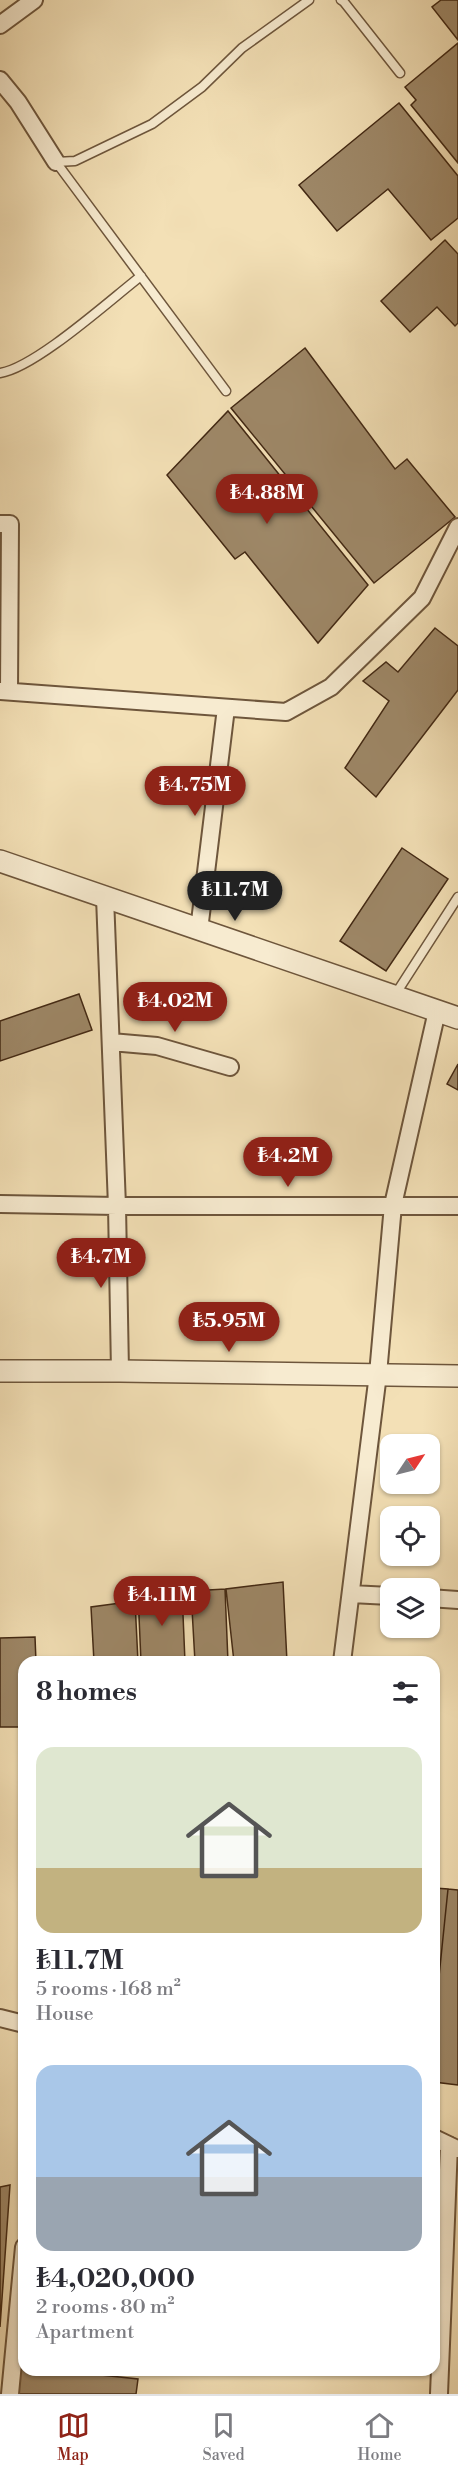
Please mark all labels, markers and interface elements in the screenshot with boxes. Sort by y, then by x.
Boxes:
pin: ₺4.88M [218,474,316,525]
text: ₺4.88M [230,481,304,506]
pin: ₺4.75M [146,766,244,817]
text: ₺4.75M [159,773,231,798]
pin: ₺11.7M [186,871,284,922]
text: ₺11.7M [201,878,269,903]
pin: ₺4.02M [126,982,224,1033]
text: ₺4.02M [137,989,213,1014]
pin: ₺4.2M [246,1137,330,1188]
text: ₺4.2M [257,1144,319,1169]
pin: ₺4.7M [59,1238,143,1289]
text: ₺4.7M [71,1245,131,1270]
pin: ₺5.95M [180,1302,278,1353]
text: ₺5.95M [193,1309,265,1334]
north arrow [380,1434,440,1494]
map controls [380,1434,440,1638]
button: locate [380,1506,440,1566]
pin: ₺4.11M [113,1576,211,1627]
button: layers [380,1578,440,1638]
text: ₺4.11M [128,1583,196,1608]
text: 8 homes [36,1676,137,1708]
icon: filters [389,1676,422,1709]
icon: home [175,1786,283,1894]
text: ₺11.7M [36,1945,124,1977]
text: 5 rooms · 168 m² [36,1977,181,2002]
text: House [36,2002,94,2027]
icon: home [175,2104,283,2212]
text: ₺4,020,000 [36,2263,195,2295]
text: 2 rooms · 80 m² [36,2295,174,2320]
text: Apartment [36,2320,134,2345]
tab: Map [57,2409,90,2465]
tab: Saved [203,2409,245,2465]
tab: Home [358,2409,401,2465]

